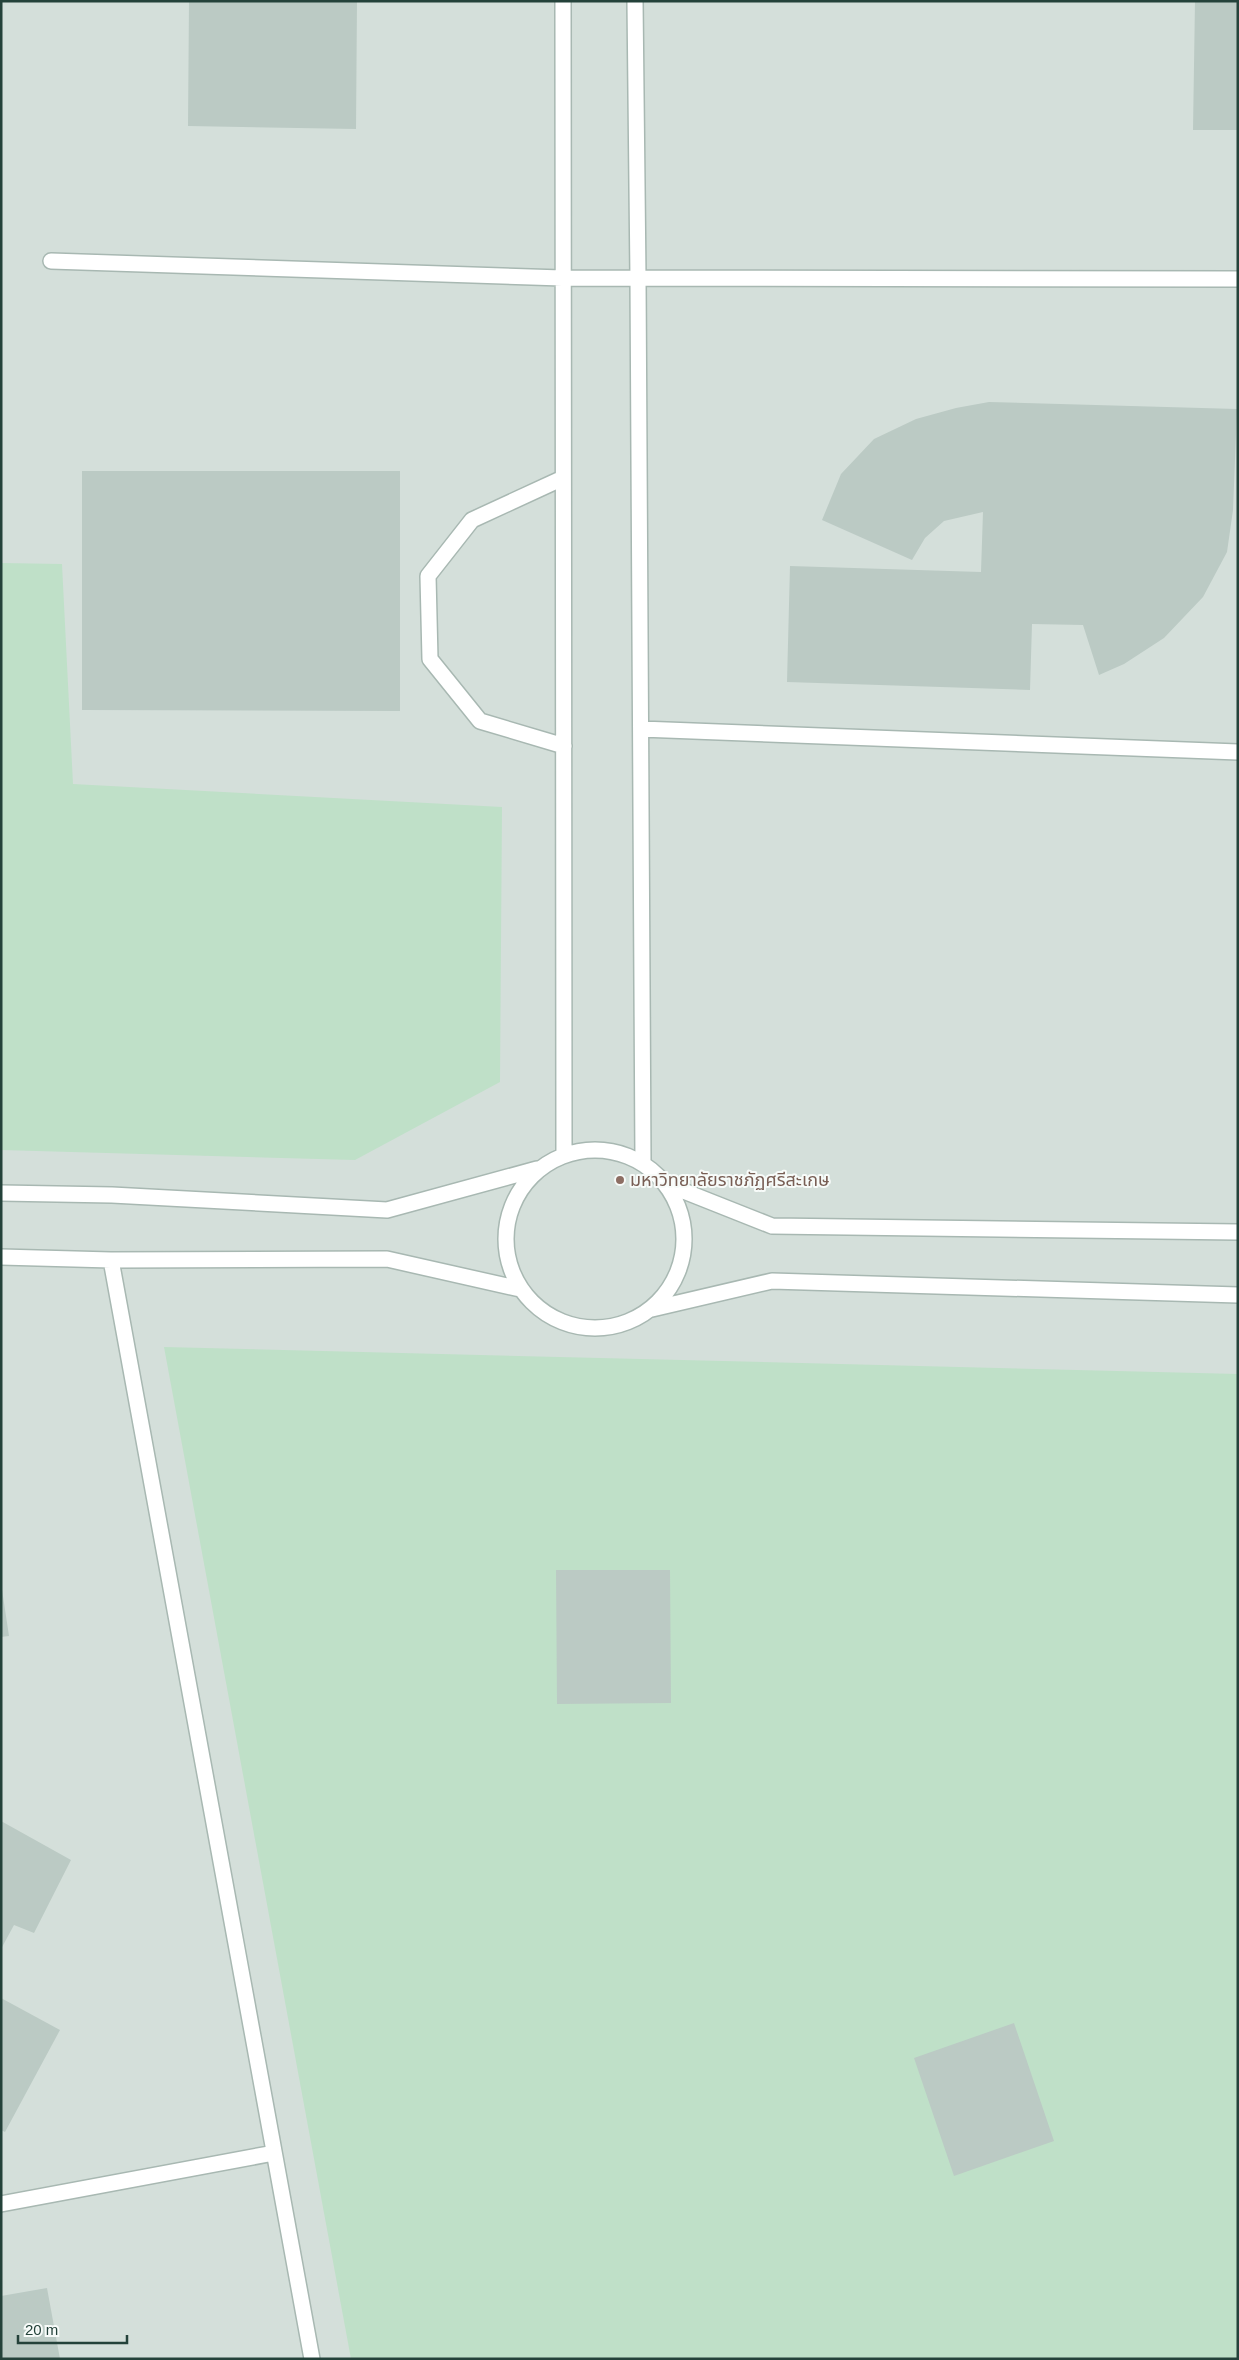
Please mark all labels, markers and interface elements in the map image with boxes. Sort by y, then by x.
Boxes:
place label: มหาวิทยาลัยราชภัฏศรีสะเกษ [630,1170,830,1190]
marker: มหาวิทยาลัยราชภัฏศรีสะเกษ [614,1174,626,1186]
scale bar [18,2312,126,2344]
text: 20 m [25,2321,58,2338]

